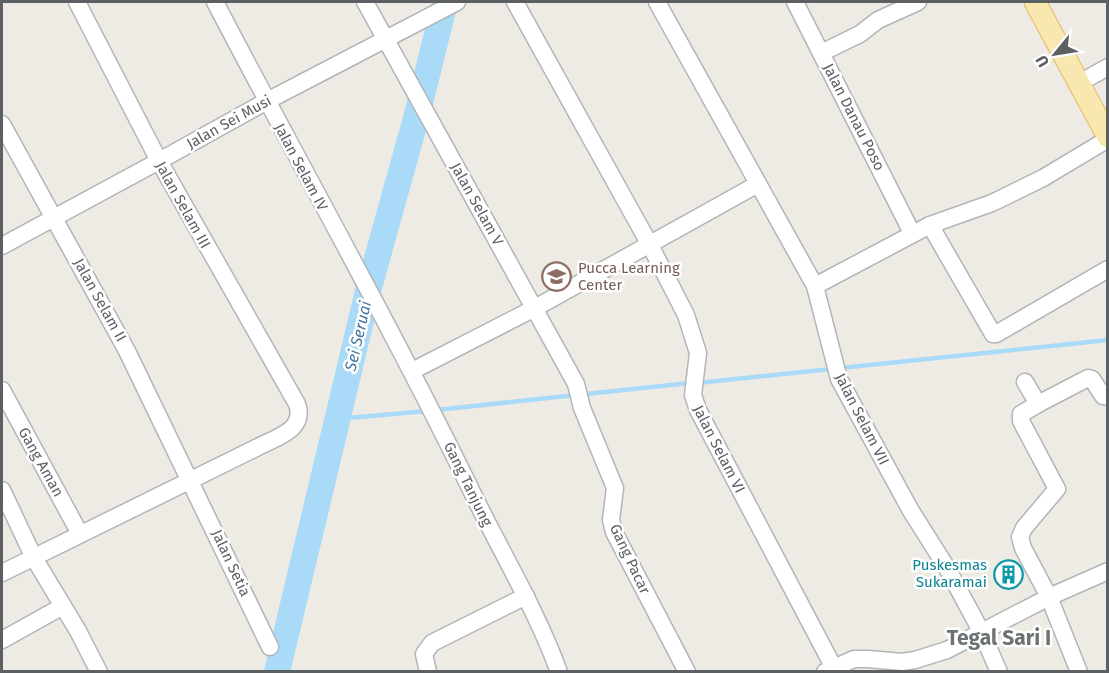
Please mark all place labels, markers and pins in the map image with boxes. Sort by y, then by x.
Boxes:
place label: Pucca Learning Center [578,259,680,294]
school or university icon: Pucca Learning Center [541,261,573,293]
place label: Puskesmas Sukaramai [912,556,987,591]
building icon: Puskesmas Sukaramai [992,558,1024,590]

